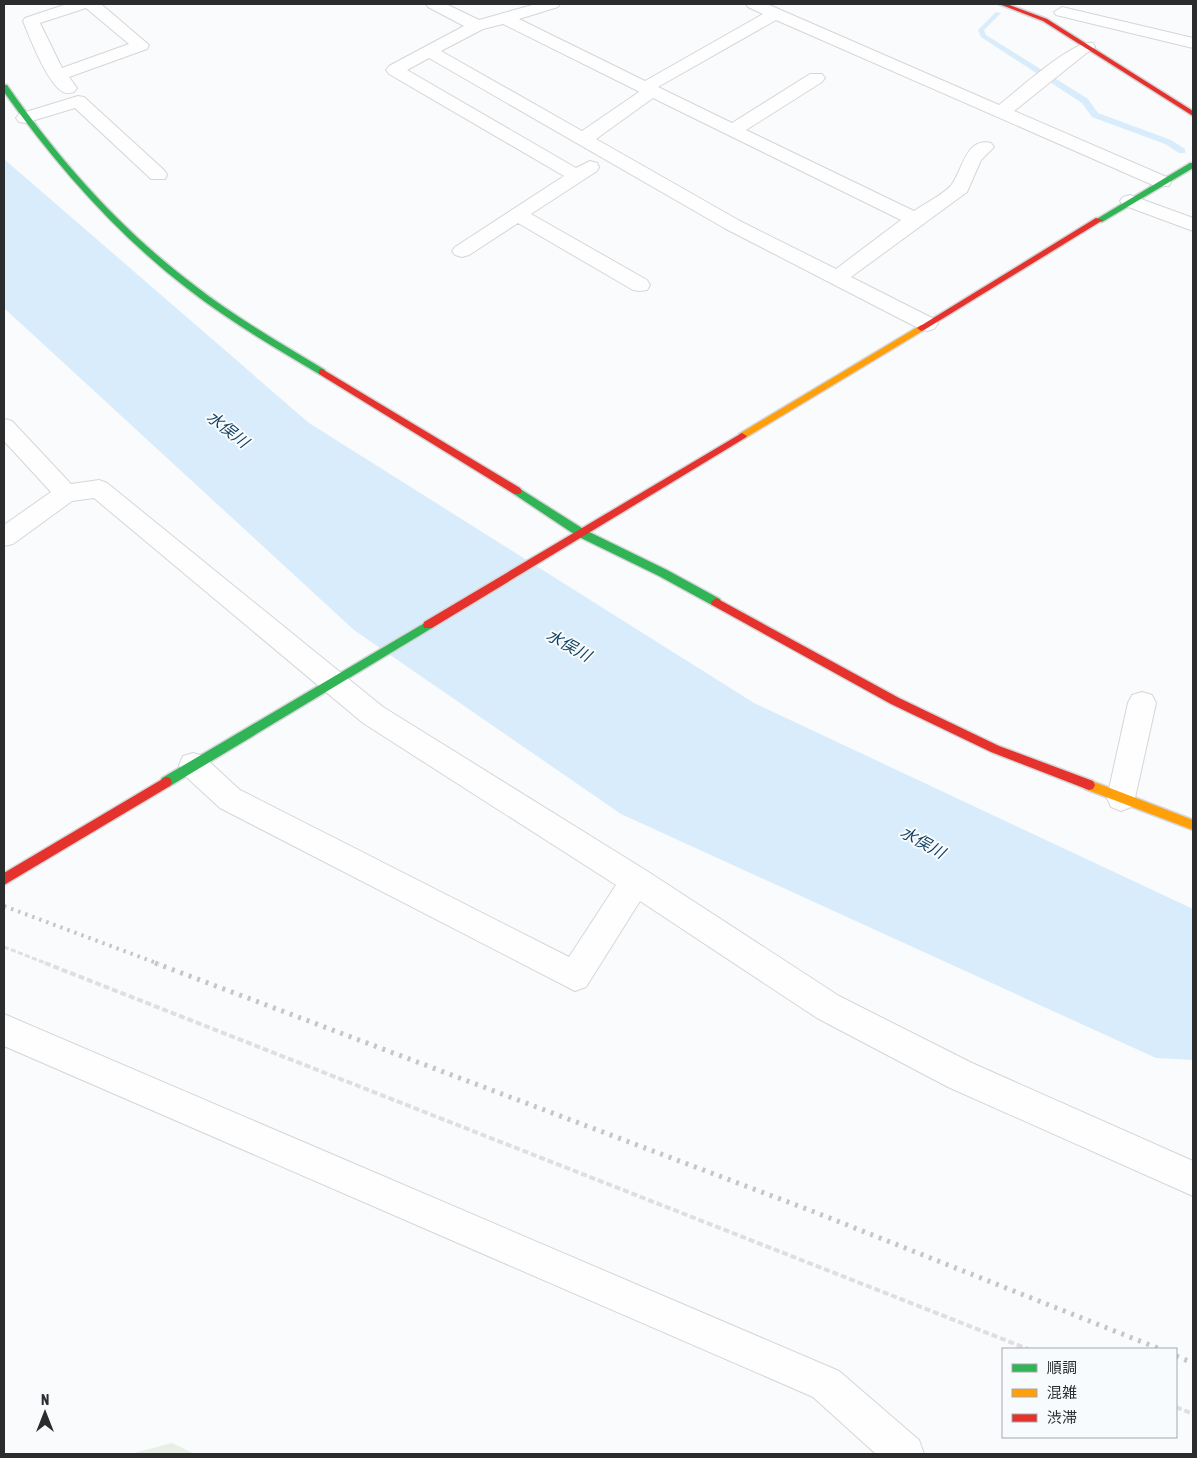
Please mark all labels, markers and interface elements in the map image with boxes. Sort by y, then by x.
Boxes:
water label: 水俣川 [204,407,254,452]
water label: 水俣川 [544,625,596,665]
water label: 水俣川 [898,822,950,862]
legend [1002,1348,1177,1438]
text: 順調 [1047,1359,1077,1376]
text: 混雑 [1047,1384,1077,1401]
north arrow [20,1388,70,1438]
text: N [41,1392,49,1408]
text: 渋滞 [1047,1409,1077,1426]

